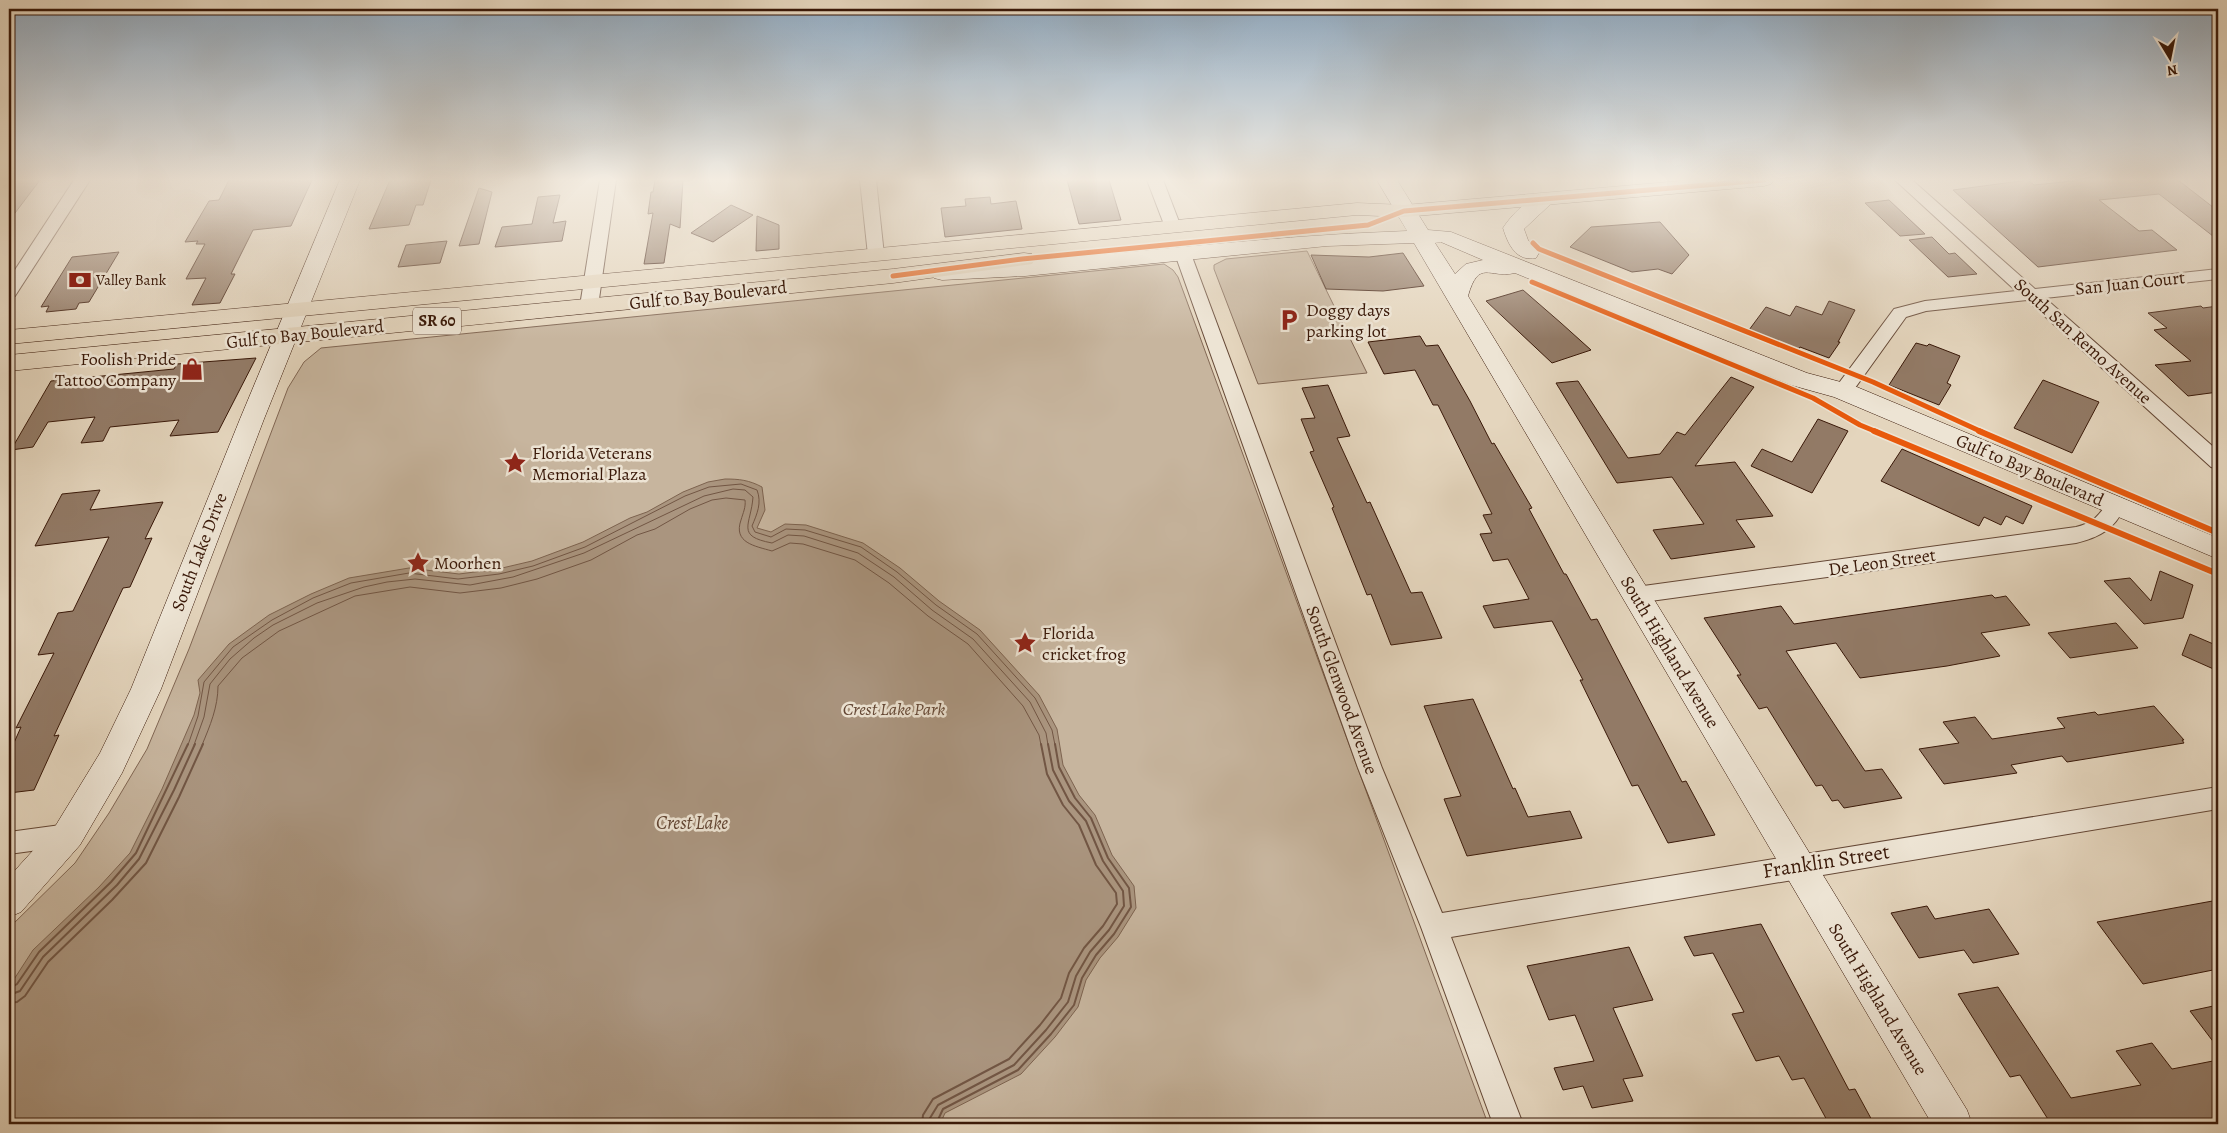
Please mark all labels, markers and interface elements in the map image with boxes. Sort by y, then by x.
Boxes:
north arrow [2144,32,2194,82]
text: N [2165,60,2179,81]
street label: San Juan Court [2074,265,2186,301]
bank icon: Valley Bank [67,267,93,293]
place label: Valley Bank [95,270,167,290]
street label: South San Remo Avenue [2009,273,2157,409]
street label: Gulf to Bay Boulevard [628,275,788,315]
place label: Doggy days parking lot [1306,298,1390,343]
parking icon: Doggy days parking lot [1276,307,1302,333]
road number: SR 60 [413,308,461,334]
street label: Gulf to Bay Boulevard [225,314,385,354]
place label: Foolish Pride Tattoo Company [55,347,177,392]
shop icon: Foolish Pride Tattoo Company [179,356,205,382]
street label: Gulf to Bay Boulevard [1952,428,2108,512]
place label: Florida Veterans Memorial Plaza [532,441,652,486]
place icon: Florida Veterans Memorial Plaza [502,450,528,476]
street label: South Lake Drive [165,489,233,615]
street label: De Leon Street [1827,543,1937,581]
place icon: Moorhen [405,550,431,576]
place label: Moorhen [434,551,501,575]
street label: South Highland Avenue [1615,571,1725,733]
street label: South Glenwood Avenue [1300,602,1384,778]
place label: Florida cricket frog [1042,621,1126,666]
place icon: Florida cricket frog [1012,630,1038,656]
park label: Crest Lake Park [843,697,945,721]
water label: Crest Lake [656,810,728,836]
street label: Franklin Street [1760,837,1892,885]
street label: South Highland Avenue [1823,918,1933,1080]

